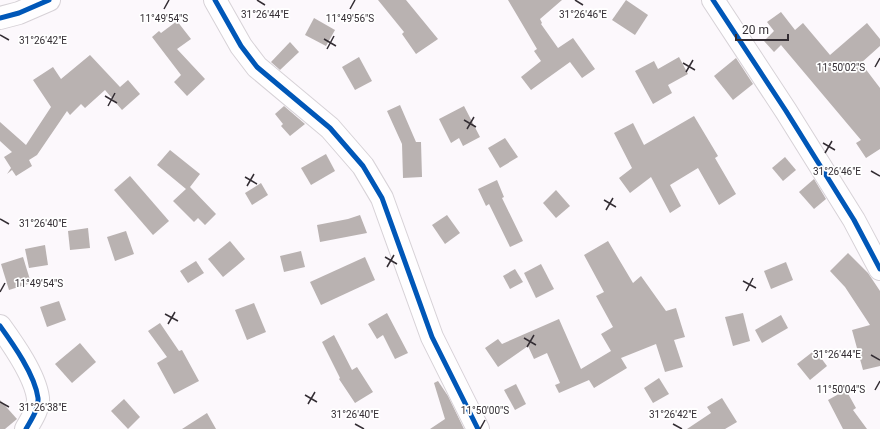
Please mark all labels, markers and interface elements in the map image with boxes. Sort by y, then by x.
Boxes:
text: 31°26'44"E [241,9,289,20]
text: 31°26'46"E [559,9,607,20]
text: 11°49'54"S [140,13,188,24]
text: 11°49'56"S [326,13,374,24]
scale bar [736,16,788,42]
text: 20 m [742,23,769,37]
text: 31°26'42"E [19,35,67,46]
text: 11°50'02"S [817,62,865,73]
text: 31°26'46"E [813,166,861,177]
text: 31°26'40"E [19,218,67,229]
text: 11°49'54"S [15,278,63,289]
text: 31°26'44"E [813,349,861,360]
text: 11°50'04"S [817,384,865,395]
text: 31°26'38"E [19,402,67,413]
text: 11°50'00"S [461,405,509,416]
text: 31°26'40"E [331,409,379,420]
text: 31°26'42"E [649,409,697,420]

